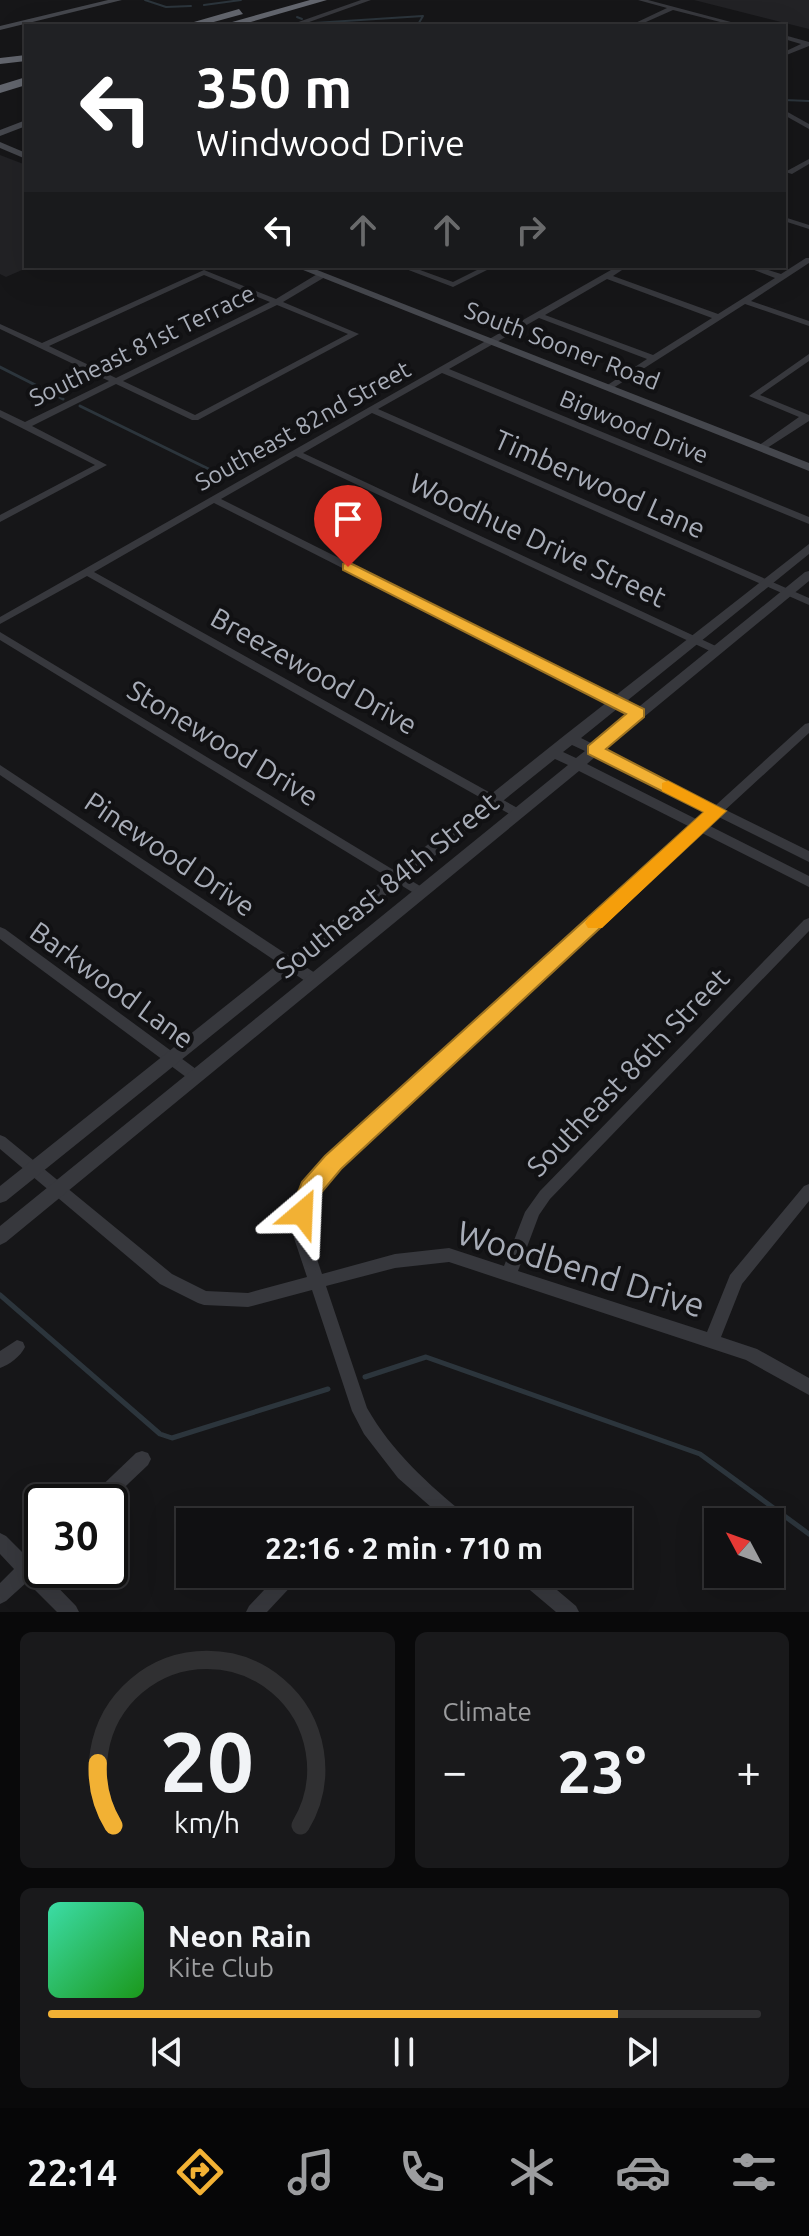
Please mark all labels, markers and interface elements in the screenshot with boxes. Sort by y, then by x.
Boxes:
icon: left [64,56,168,160]
text: 350 m [196,56,352,119]
text: Windwood Drive [196,122,465,163]
icon: left [257,208,301,252]
icon: ahead [341,208,385,252]
icon: ahead [425,208,469,252]
icon: right [509,208,553,252]
street label: Southeast 81st Terrace [25,279,259,412]
street label: South Sooner Road [461,296,663,395]
street label: Southeast 82nd Street [191,355,415,496]
street label: Bigwood Drive [556,384,712,469]
street label: Timberwood Lane [490,423,710,544]
street label: Woodhue Drive Street [405,466,671,613]
pin [314,485,382,567]
icon: arrive [326,497,370,541]
street label: Breezewood Drive [206,601,423,740]
street label: Stonewood Drive [122,673,324,812]
street label: Pinewood Drive [79,785,261,922]
street label: Southeast 84th Street [269,786,504,984]
street label: Barkwood Lane [25,915,200,1054]
street label: Southeast 86th Street [520,961,735,1182]
position arrow [260,1171,344,1255]
street label: Woodbend Drive [453,1212,710,1324]
speed limit sign: 30 [24,1484,128,1588]
north arrow [704,1508,784,1588]
map controls [704,1508,784,1588]
text: 22:16 · 2 min · 710 m [265,1531,543,1565]
text: Climate [443,1697,532,1726]
text: 20 [160,1714,254,1808]
text: 23° [557,1737,646,1804]
text: − [443,1746,467,1795]
text: + [736,1746,761,1795]
text: km/h [174,1806,240,1838]
text: Neon Rain [168,1919,312,1953]
text: Kite Club [168,1953,274,1982]
icon: previous [145,2030,189,2074]
icon: pause [382,2030,426,2074]
icon: next [620,2030,664,2074]
icon: directions [172,2144,228,2200]
icon: music [283,2144,339,2200]
icon: phone [394,2144,450,2200]
icon: climate [504,2144,560,2200]
icon: car [615,2144,671,2200]
icon: filters [726,2144,782,2200]
text: 22:14 [27,2152,117,2193]

